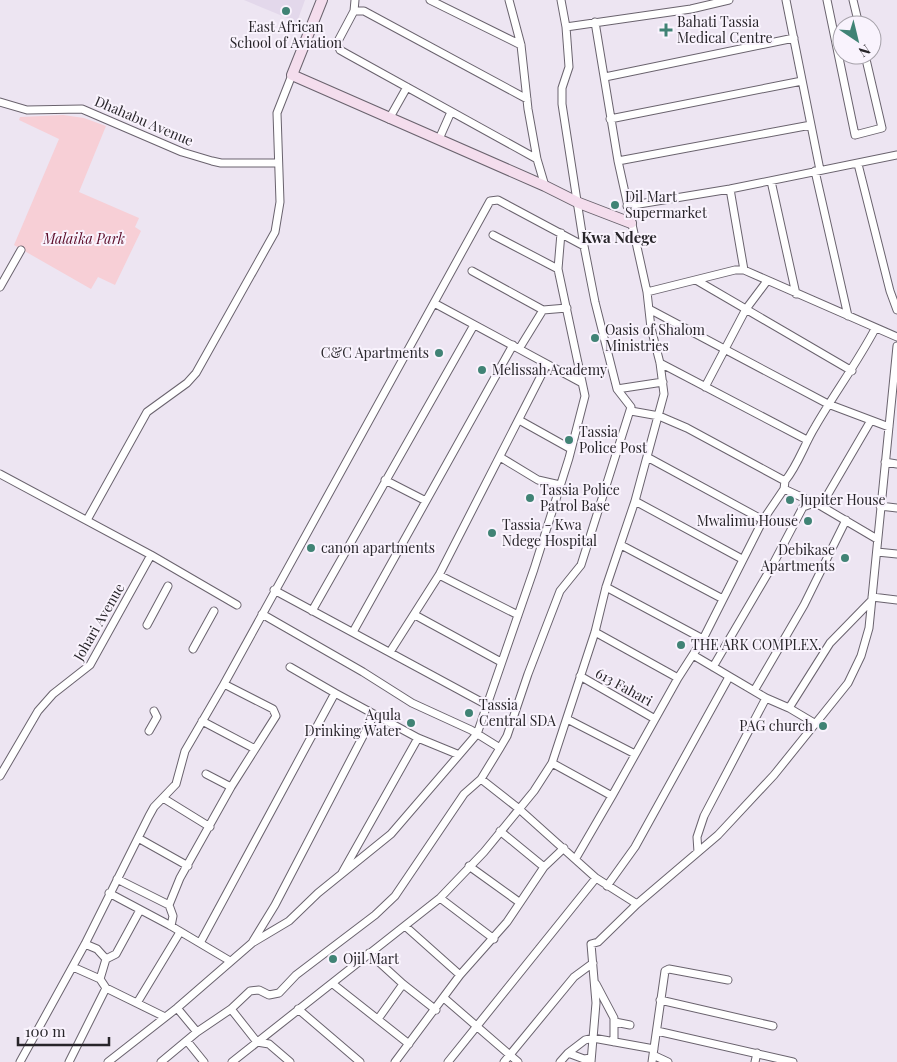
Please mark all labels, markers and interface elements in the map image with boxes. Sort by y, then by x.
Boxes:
marker: East African School of Aviation [280,5,292,17]
place label: Bahati Tassia Medical Centre [677,12,773,47]
north arrow [832,15,882,65]
place label: East African School of Aviation [230,17,343,52]
marker: Bahati Tassia Medical Centre [659,23,673,37]
text: N [855,40,874,62]
street label: Dhahabu Avenue [92,91,196,150]
place label: Dil Mart Supermarket [625,187,708,222]
marker: Dil Mart Supermarket [609,199,621,211]
district label: Kwa Ndege [581,227,657,247]
park label: Malaika Park [42,229,125,248]
place label: Oasis of Shalom Ministries [605,320,706,355]
marker: Oasis of Shalom Ministries [589,332,601,344]
place label: C&C Apartments [321,343,429,362]
marker: C&C Apartments [433,347,445,359]
place label: Melissah Academy [492,360,607,379]
marker: Melissah Academy [476,364,488,376]
place label: Tassia Police Post [579,422,648,457]
marker: Tassia Police Post [563,434,575,446]
place label: Tassia Police Patrol Base [540,480,620,515]
place label: Jupiter House [799,490,886,509]
marker: Tassia Police Patrol Base [524,492,536,504]
marker: Jupiter House [784,494,796,506]
place label: Mwalimu House [697,511,798,530]
place label: Tassia - Kwa Ndege Hospital [502,515,597,550]
marker: Mwalimu House [802,515,814,527]
marker: Tassia - Kwa Ndege Hospital [486,527,498,539]
place label: canon apartments [321,538,435,557]
place label: Debikase Apartments [760,540,835,575]
marker: canon apartments [305,542,317,554]
marker: Debikase Apartments [839,552,851,564]
street label: Johari Avenue [68,580,128,665]
place label: THE ARK COMPLEX. [691,635,822,654]
marker: THE ARK COMPLEX. [675,639,687,651]
street label: 613 Fahari [592,663,656,710]
place label: Tassia Central SDA [479,695,556,730]
place label: Aqula Drinking Water [305,705,402,740]
marker: Tassia Central SDA [463,707,475,719]
place label: PAG church [739,716,814,735]
marker: Aqula Drinking Water [405,717,417,729]
marker: PAG church [817,720,829,732]
place label: Ojil Mart [343,949,400,968]
marker: Ojil Mart [327,953,339,965]
scale bar [18,1014,109,1046]
text: 100 m [25,1021,66,1041]

